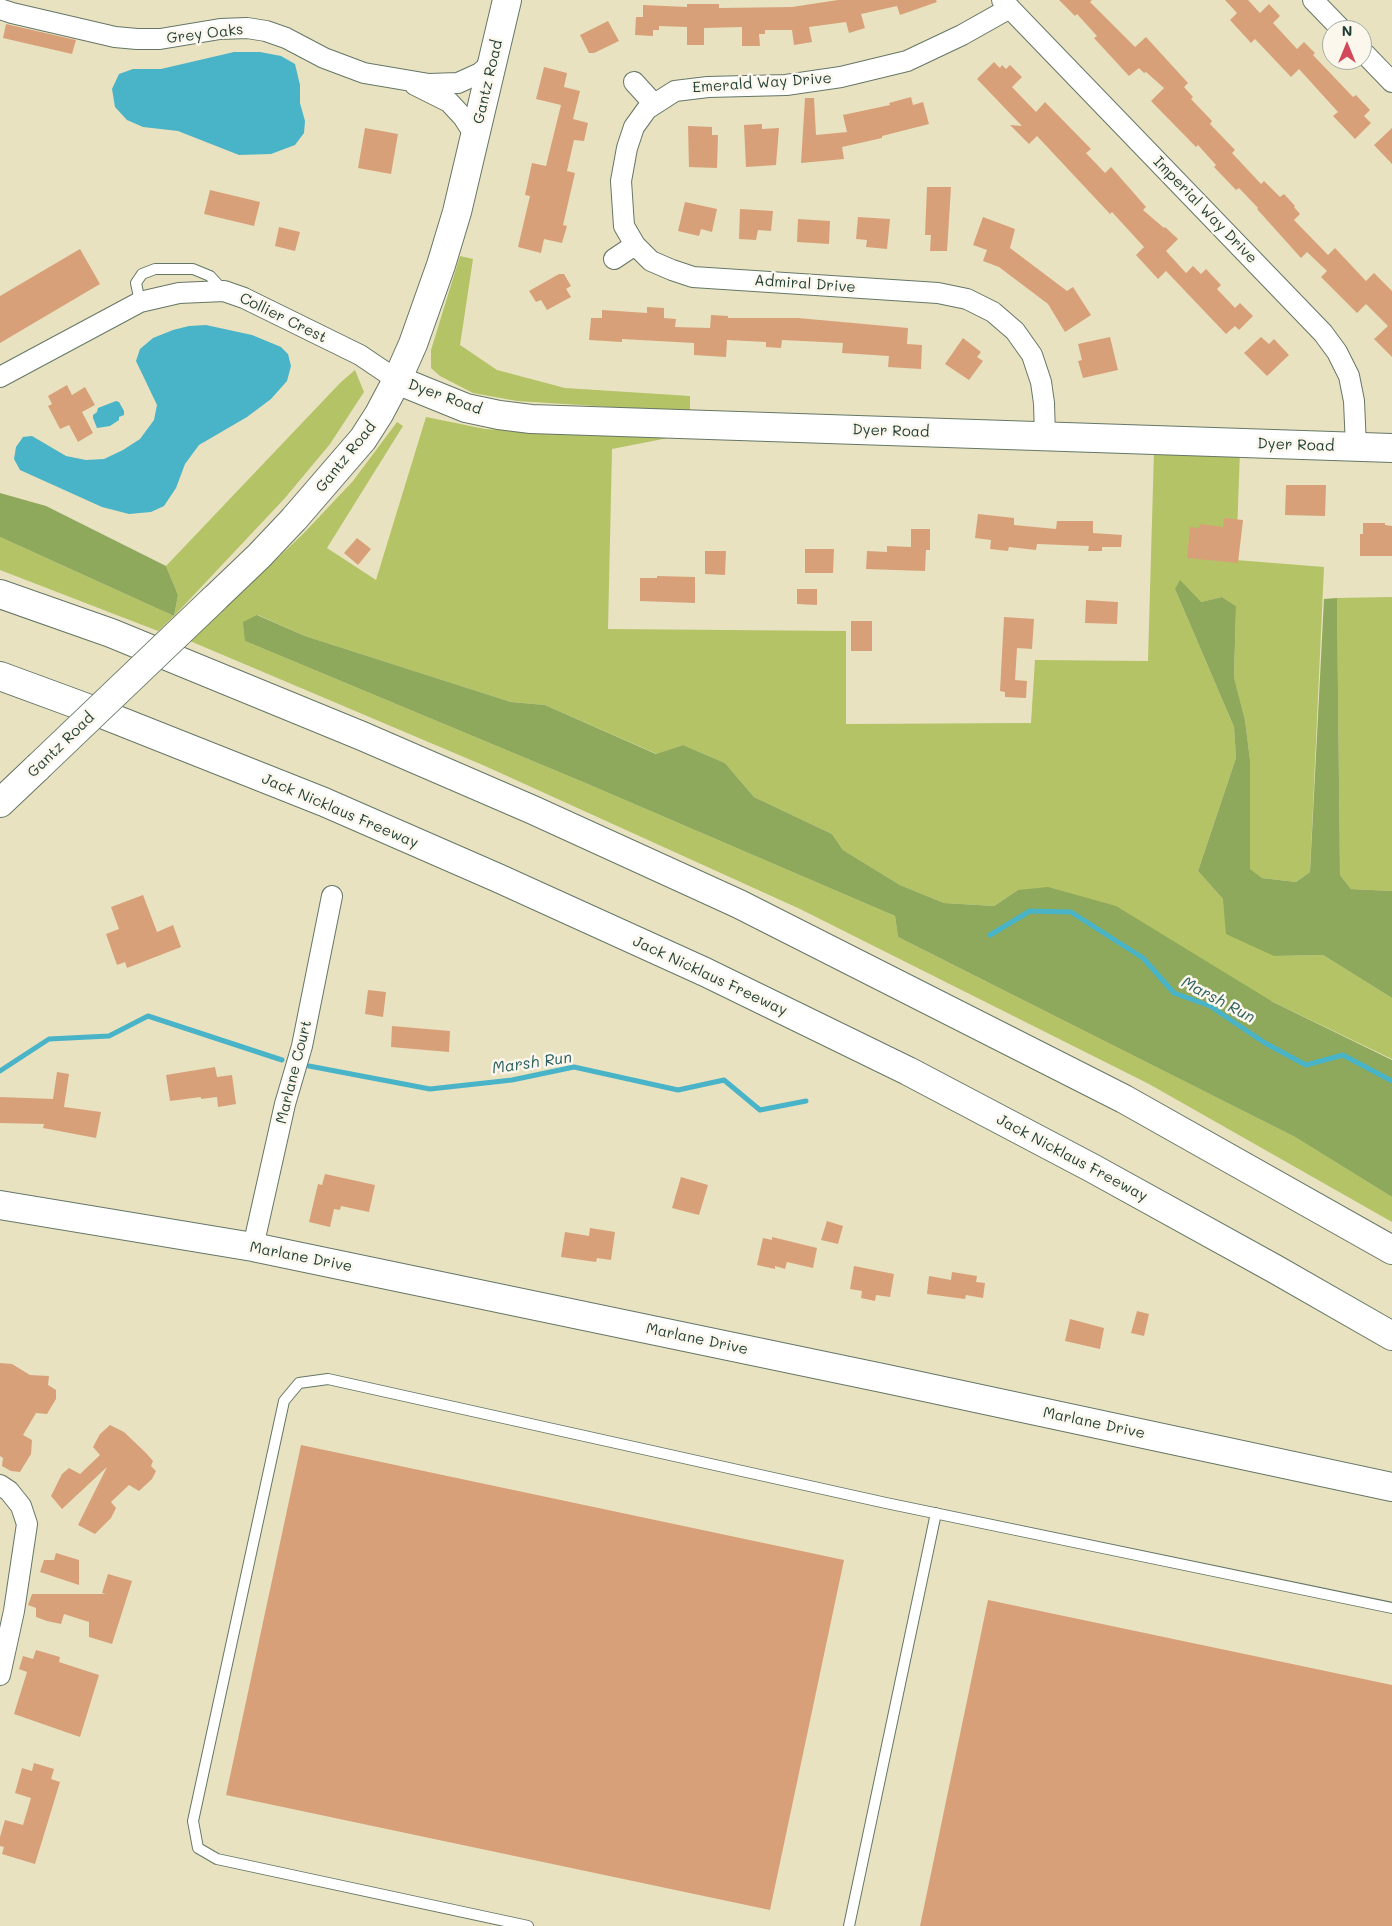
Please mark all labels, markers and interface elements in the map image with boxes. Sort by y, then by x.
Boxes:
street label: Grey Oaks [166,20,244,48]
north arrow [1322,20,1372,70]
text: N [1342,21,1352,40]
street label: Gantz Road [470,38,506,126]
street label: Emerald Way Drive [692,69,832,97]
street label: Imperial Way Drive [1149,153,1261,267]
street label: Admiral Drive [754,271,856,297]
street label: Collier Crest [236,289,330,347]
street label: Dyer Road [406,375,484,419]
street label: Gantz Road [312,418,380,496]
street label: Dyer Road [852,421,930,441]
street label: Dyer Road [1257,435,1335,455]
street label: Gantz Road [24,709,98,781]
street label: Jack Nicklaus Freeway [259,770,421,852]
street label: Jack Nicklaus Freeway [630,932,790,1020]
water label: Marsh Run [1178,973,1258,1027]
street label: Marlane Court [272,1018,316,1126]
water label: Marsh Run [491,1048,573,1078]
street label: Jack Nicklaus Freeway [993,1111,1151,1205]
street label: Marlane Drive [248,1238,354,1276]
street label: Marlane Drive [644,1319,750,1359]
street label: Marlane Drive [1041,1403,1147,1443]

